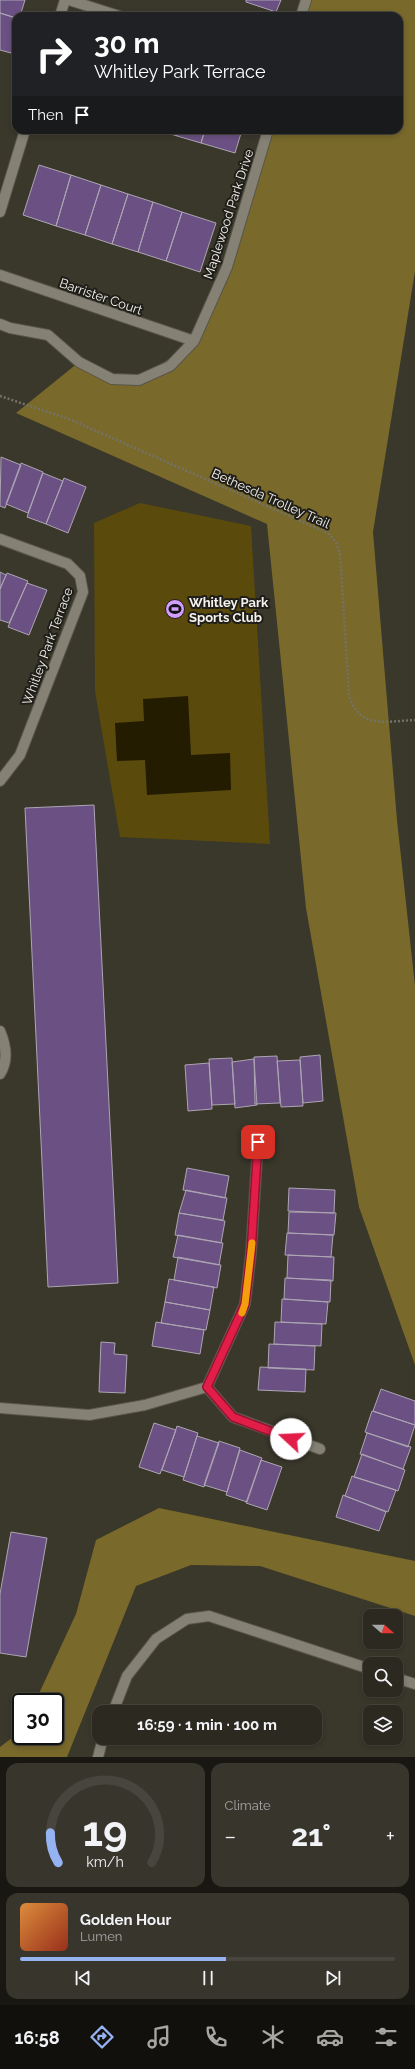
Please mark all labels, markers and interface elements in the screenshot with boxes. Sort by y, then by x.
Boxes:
text: 30 m [94,27,160,60]
icon: right [28,28,80,80]
text: Whitley Park Terrace [94,61,265,82]
icon: arrive [71,104,93,126]
text: Then [28,106,63,124]
street label: Maplewood Park Drive [200,147,257,281]
street label: Barrister Court [57,275,145,318]
street label: Bethesda Trolley Trail [209,466,333,532]
street label: Whitley Park Terrace [19,585,76,707]
place label: Whitley Park Sports Club [189,595,269,625]
sports icon: Whitley Park Sports Club [164,598,186,620]
pin [241,1125,275,1159]
icon: arrive [247,1131,269,1153]
position arrow [270,1418,312,1460]
north arrow [363,1609,403,1649]
map controls [363,1609,403,1745]
button: search [363,1657,403,1697]
speed limit sign: 30 [12,1693,64,1745]
button: layers [363,1705,403,1745]
text: 16:59 · 1 min · 100 m [137,1716,277,1734]
text: Climate [225,1798,271,1813]
text: 19 [83,1807,128,1856]
text: 21° [291,1818,331,1853]
text: − [225,1823,236,1849]
text: + [386,1823,395,1849]
text: km/h [86,1854,124,1870]
text: Golden Hour [80,1911,171,1929]
text: Lumen [80,1929,122,1944]
icon: previous [72,1967,94,1989]
icon: pause [197,1967,219,1989]
icon: next [322,1967,344,1989]
icon: directions [88,2023,116,2051]
icon: music [145,2023,173,2051]
icon: phone [202,2023,230,2051]
icon: climate [259,2023,287,2051]
icon: car [316,2023,344,2051]
icon: filters [372,2023,400,2051]
text: 16:58 [14,2027,60,2048]

